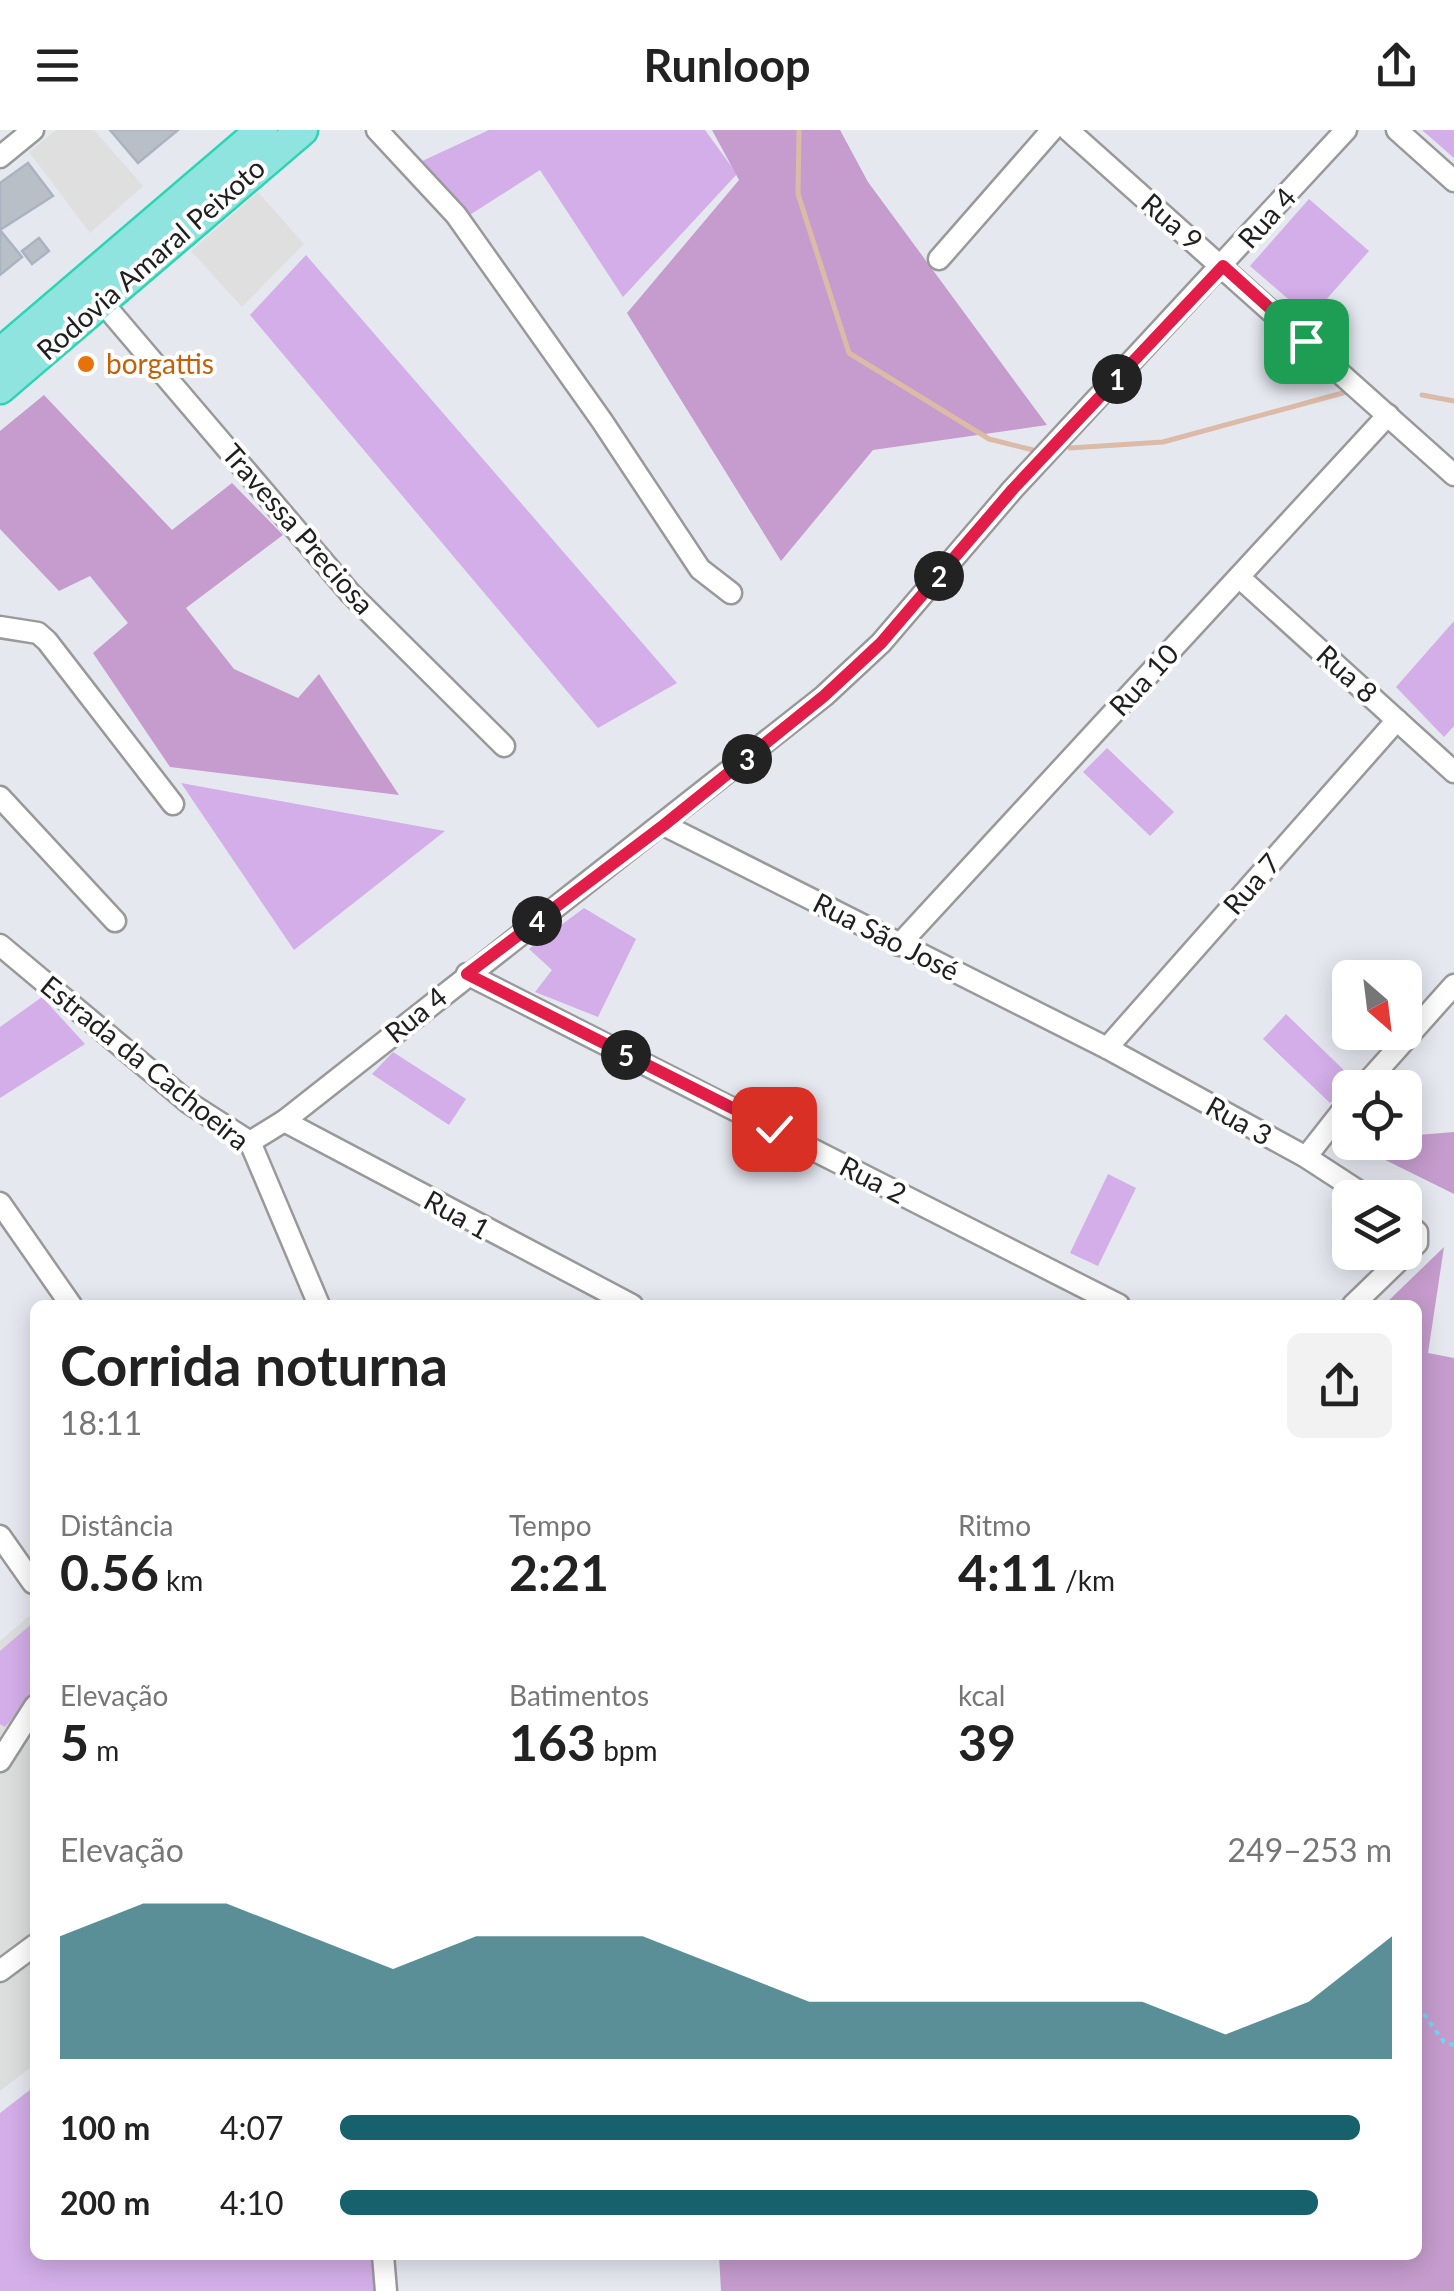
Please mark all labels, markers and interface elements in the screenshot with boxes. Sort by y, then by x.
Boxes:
icon: menu [30,38,85,93]
text: Runloop [643,38,811,92]
icon: share [1369,38,1424,93]
street label: Rodovia Amaral Peixoto [29,150,271,366]
street label: Rua 4 [1230,180,1302,255]
street label: Rua 9 [1135,185,1210,257]
pin [1264,299,1349,384]
icon: arrive [1279,314,1334,369]
place label: borgattis [106,346,214,380]
marker: borgattis [75,353,97,375]
pin: 1 [1092,354,1142,404]
text: 1 [1109,362,1125,396]
street label: Travessa Preciosa [216,436,382,620]
pin: 2 [914,551,964,601]
text: 2 [931,559,947,593]
street label: Rua 10 [1101,636,1185,722]
street label: Rua 8 [1310,637,1385,709]
pin: 3 [722,734,772,784]
text: 3 [739,742,755,776]
street label: Rua 7 [1215,846,1287,921]
street label: Rua São José [808,885,965,987]
pin: 4 [512,896,562,946]
text: 4 [529,904,545,938]
north arrow [1332,960,1422,1050]
map controls [1332,960,1422,1270]
street label: Estrada da Cachoeira [35,968,257,1157]
street label: Rua 4 [378,979,453,1049]
pin: 5 [601,1030,651,1080]
text: 5 [618,1038,634,1072]
button: locate [1332,1070,1422,1160]
pin [732,1087,817,1172]
street label: Rua 3 [1201,1088,1278,1152]
icon: check [747,1102,802,1157]
street label: Rua 2 [835,1148,912,1210]
button: layers [1332,1180,1422,1270]
street label: Rua 1 [419,1182,496,1246]
text: Corrida noturna [60,1332,448,1398]
button: share [1287,1333,1392,1438]
text: 18:11 [60,1403,142,1442]
text: Distância [60,1508,173,1542]
text: Tempo [509,1508,592,1542]
text: Ritmo [958,1508,1031,1542]
text: 0.56 [60,1542,159,1602]
text: 2:21 [509,1542,609,1602]
text: 4:11 [958,1542,1058,1602]
text: km [159,1563,203,1597]
text: /km [1058,1563,1115,1597]
text: Elevação [60,1678,168,1712]
text: Batimentos [509,1678,649,1712]
text: kcal [958,1678,1005,1712]
text: 5 [60,1712,89,1772]
text: 163 [509,1712,596,1772]
text: 39 [958,1712,1016,1772]
text: m [89,1733,119,1767]
text: bpm [596,1733,658,1767]
text: Elevação [60,1830,184,1869]
text: 249–253 m [1228,1830,1392,1869]
text: 100 m [60,2108,150,2147]
text: 4:07 [220,2108,284,2147]
text: 200 m [60,2183,150,2222]
text: 4:10 [220,2183,284,2222]

